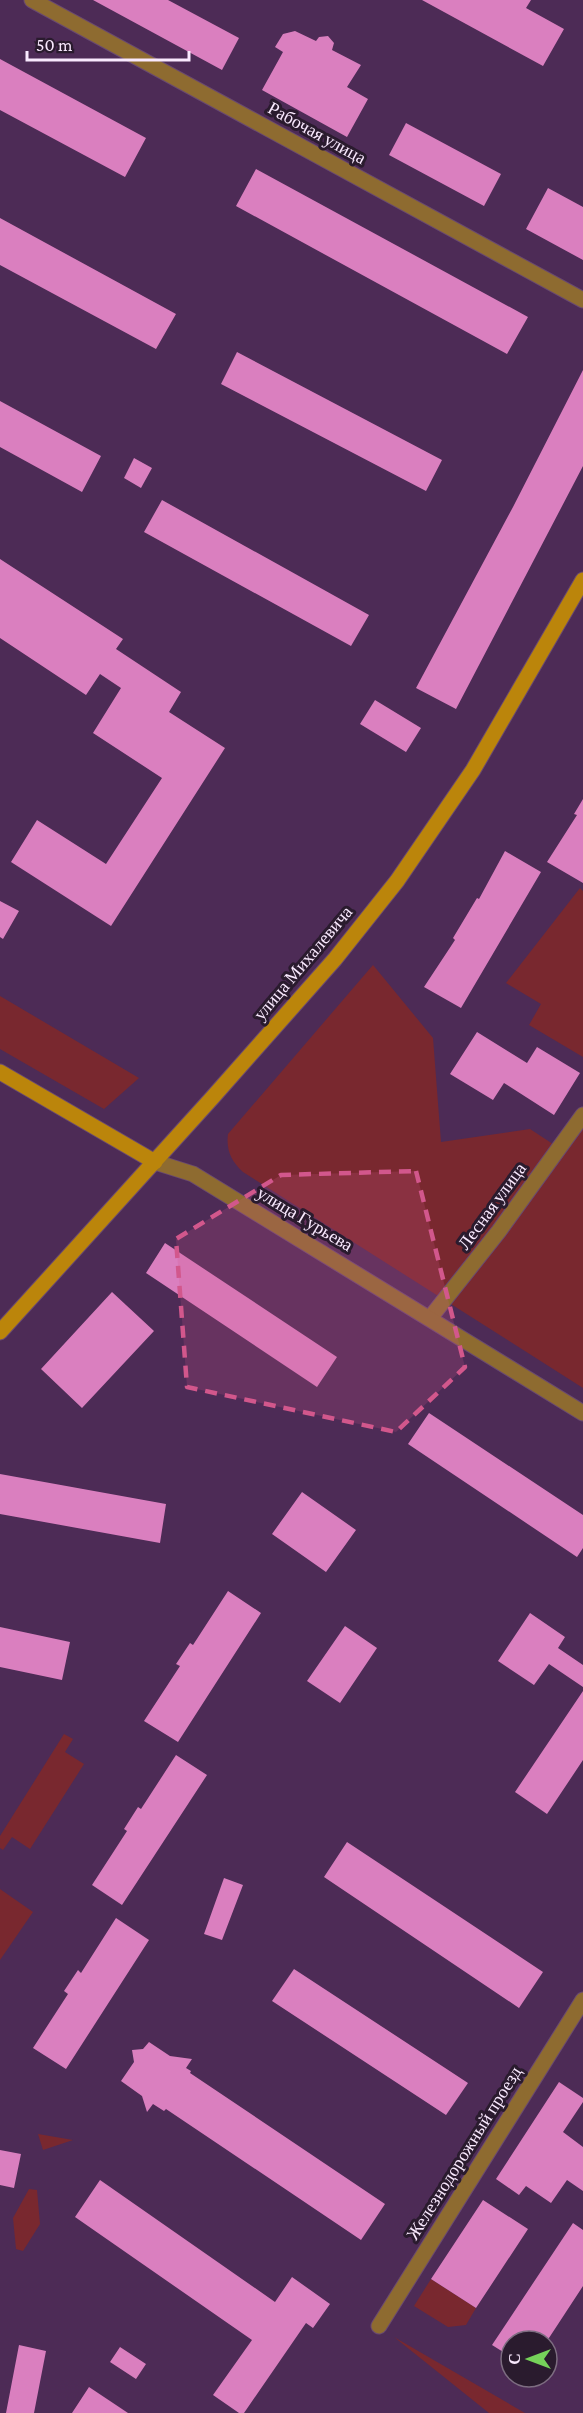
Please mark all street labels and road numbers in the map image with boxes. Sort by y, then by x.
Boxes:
street label: Рабочая улица [265,98,369,168]
street label: улица Михалевича [250,902,356,1024]
street label: Лесная улица [454,1159,530,1253]
street label: улица Гурьева [254,1183,356,1255]
street label: Железнодорожный проезд [402,2063,526,2243]

